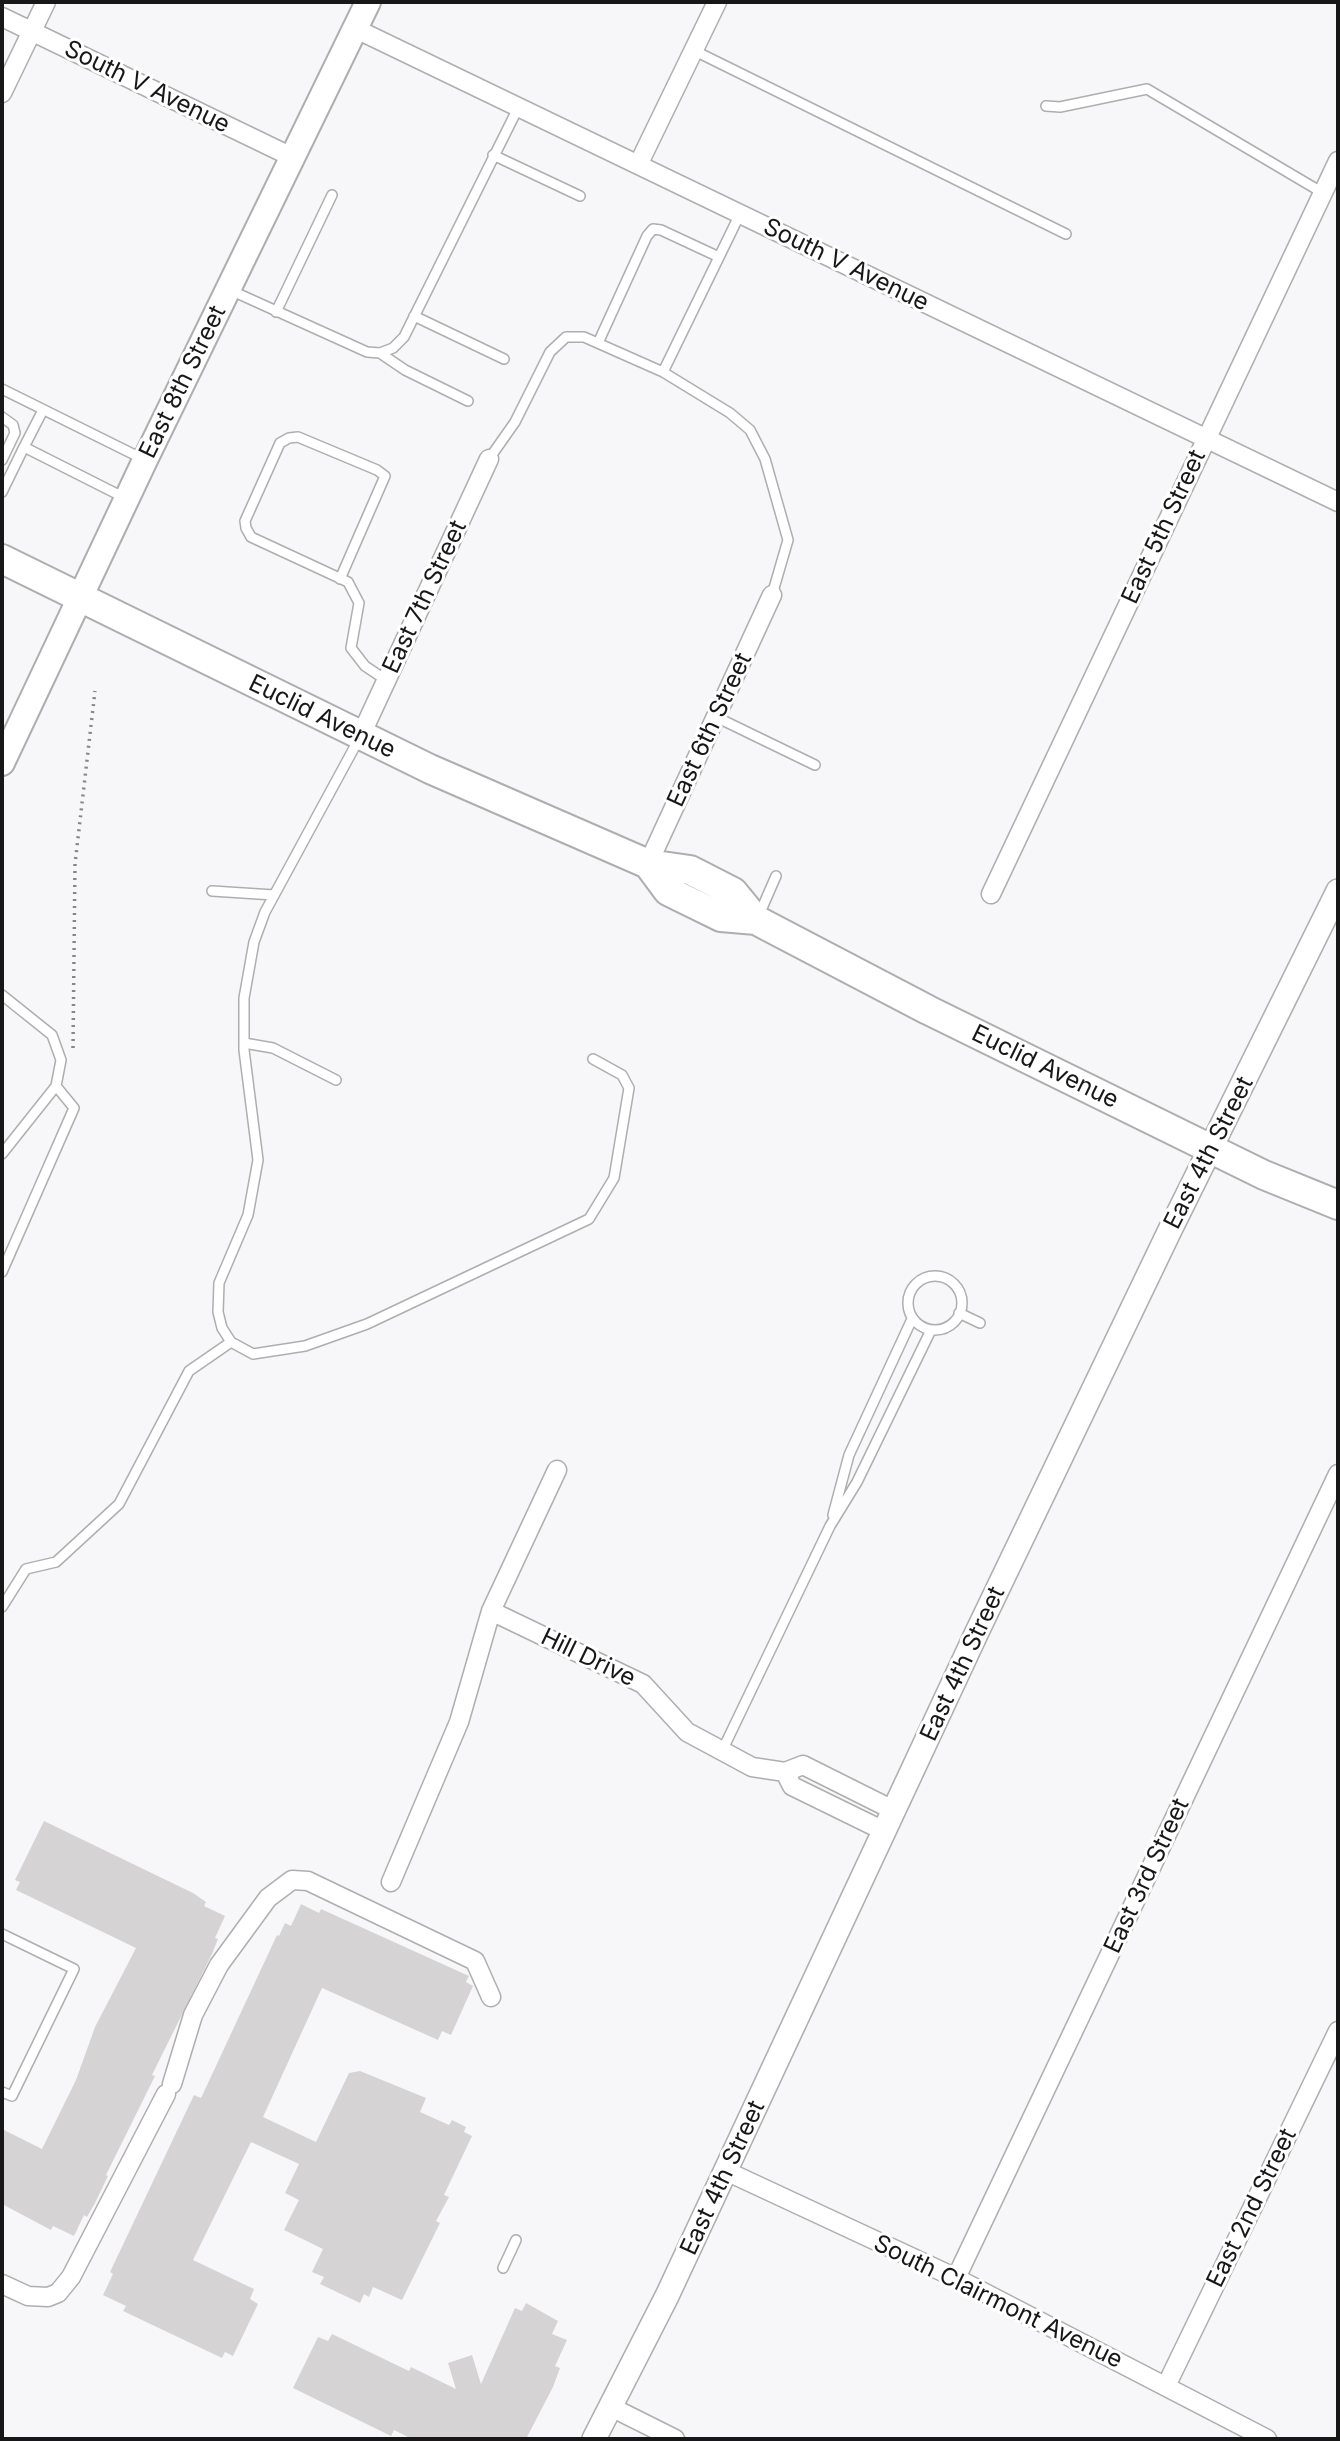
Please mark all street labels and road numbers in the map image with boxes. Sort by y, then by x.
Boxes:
street label: South V Avenue [60,35,234,139]
street label: South V Avenue [759,213,933,317]
street label: East 8th Street [134,301,232,463]
street label: East 5th Street [1116,446,1212,608]
street label: East 7th Street [377,516,473,678]
street label: East 6th Street [662,648,758,812]
street label: Euclid Avenue [244,669,400,765]
street label: Euclid Avenue [967,1019,1123,1115]
street label: East 4th Street [1158,1072,1260,1234]
street label: East 4th Street [915,1582,1011,1746]
street label: Hill Drive [536,1623,640,1693]
street label: East 3rd Street [1098,1794,1196,1958]
street label: East 4th Street [675,2096,771,2260]
street label: East 2nd Street [1201,2124,1303,2292]
street label: South Clairmont Avenue [869,2229,1127,2375]

